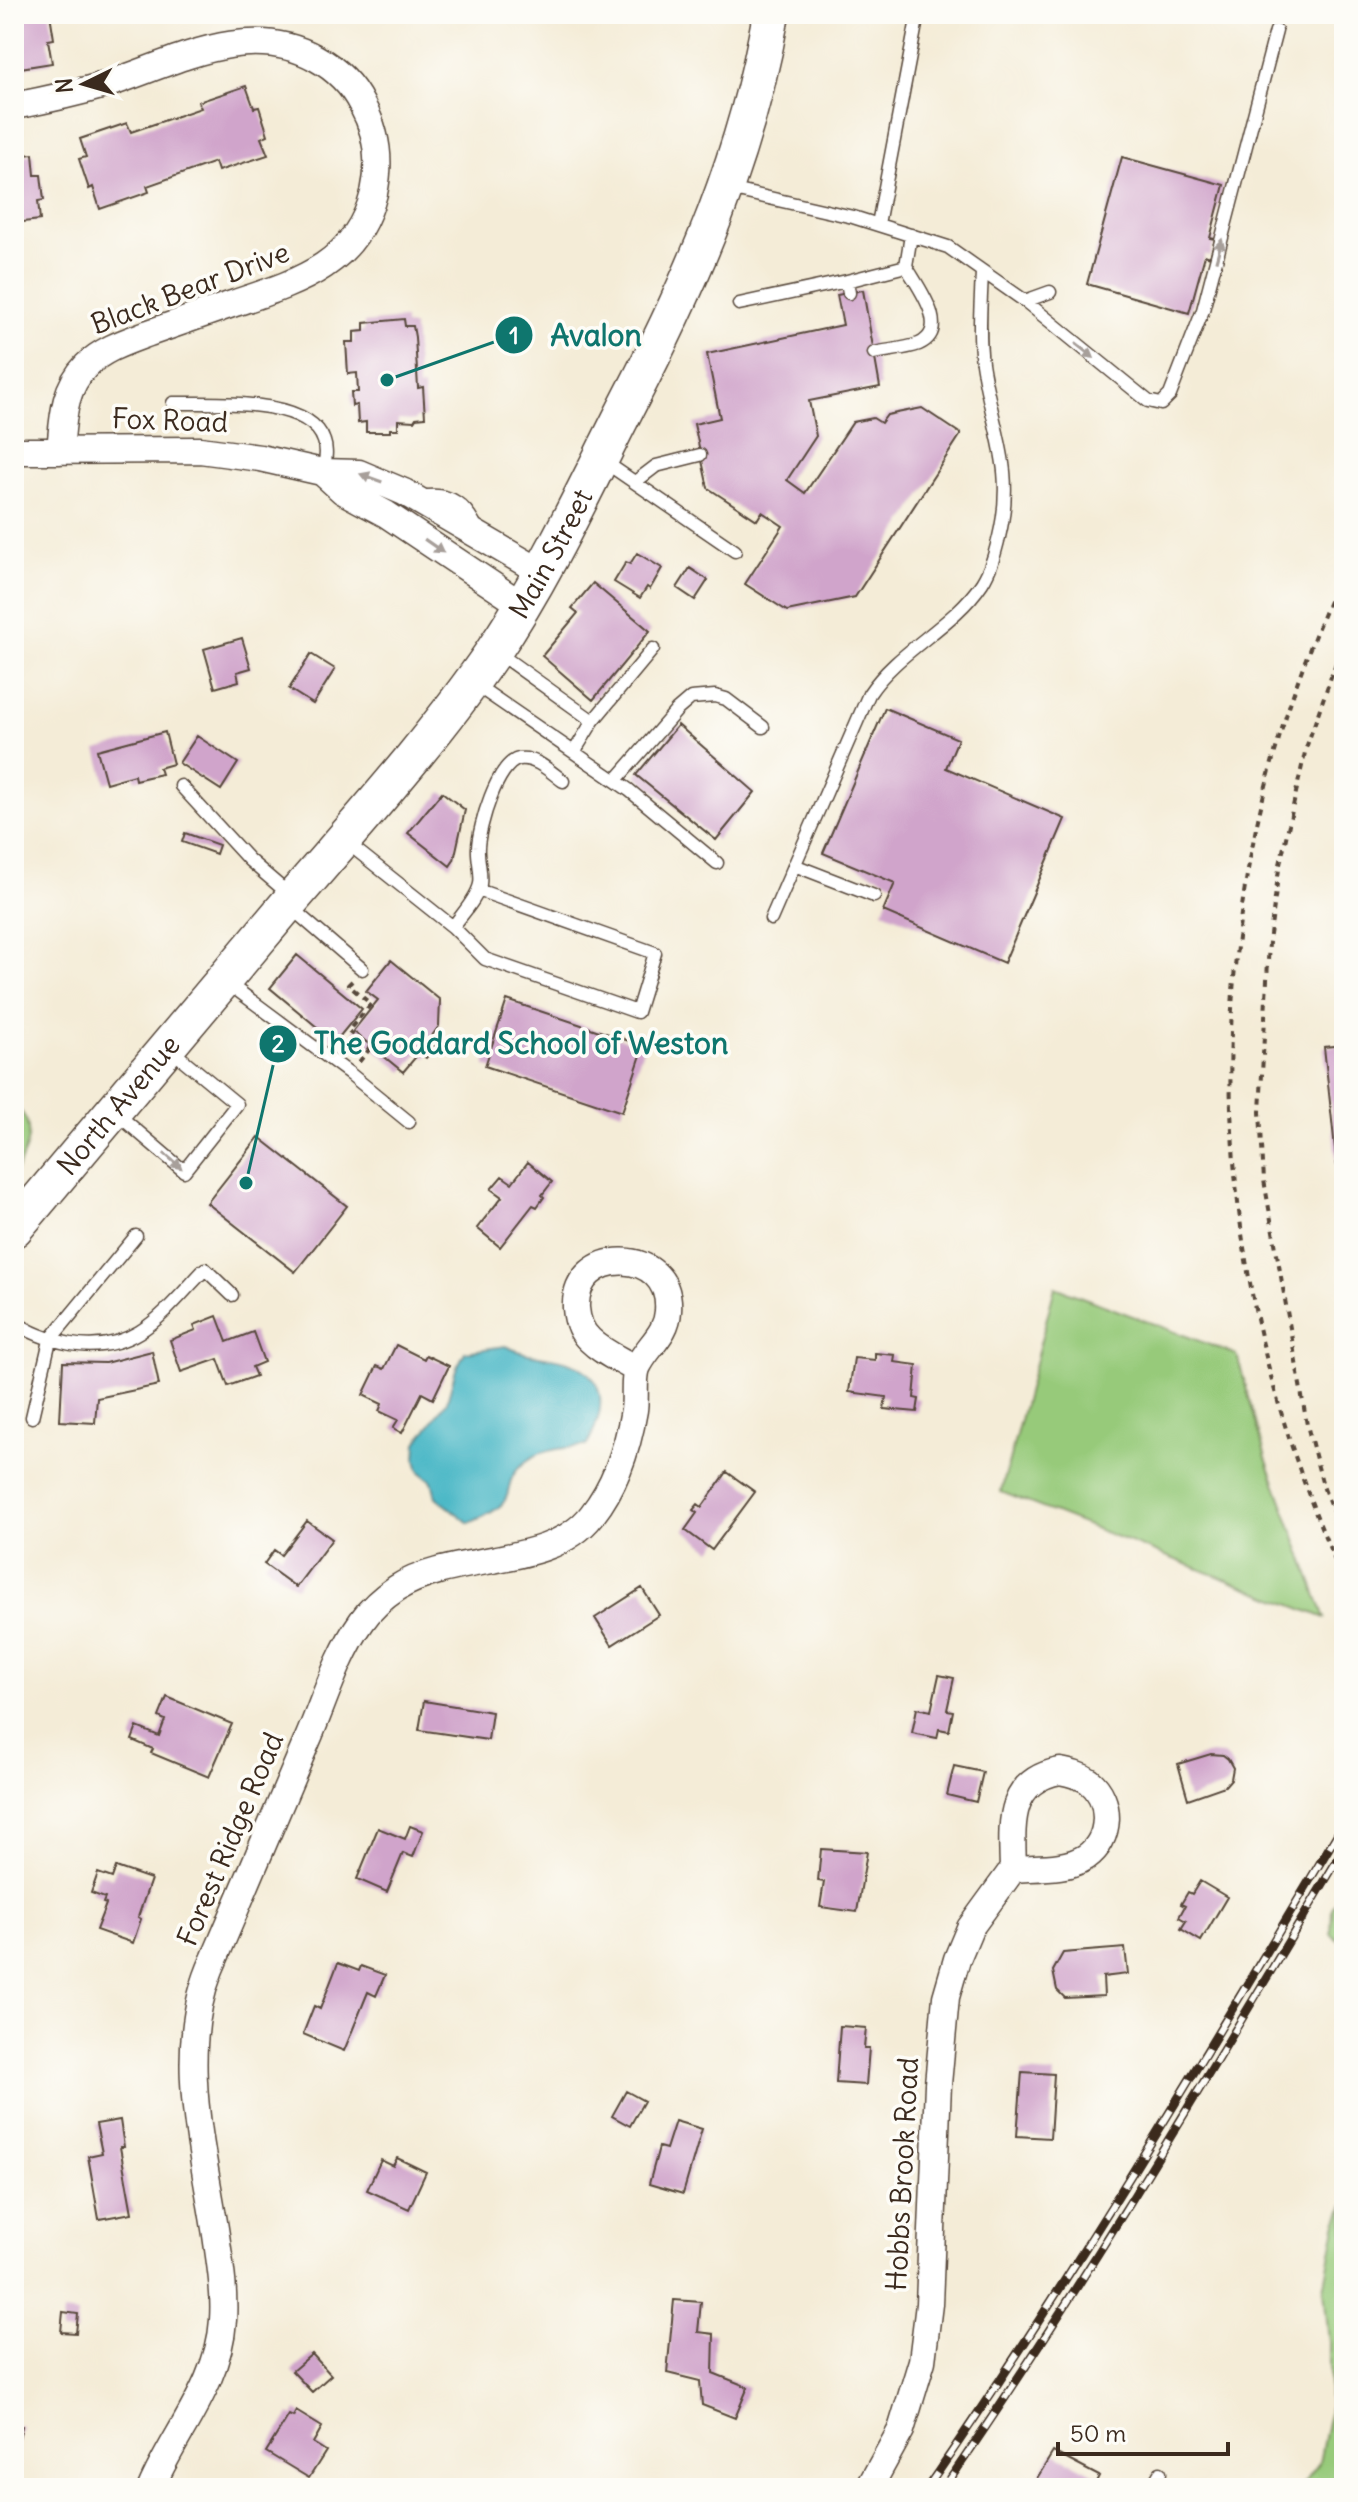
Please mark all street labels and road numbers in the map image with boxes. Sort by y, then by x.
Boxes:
street label: Black Bear Drive [86,234,294,342]
street label: Fox Road [111,400,229,440]
street label: Main Street [501,483,600,625]
street label: North Avenue [49,1027,187,1183]
street label: Forest Ridge Road [169,1727,291,1951]
street label: Hobbs Brook Road [878,2056,926,2292]

